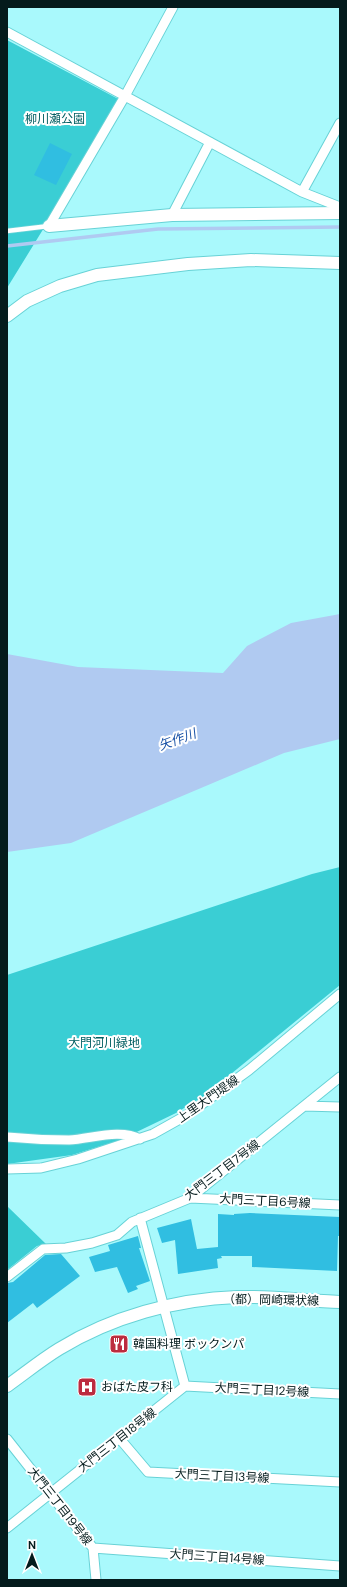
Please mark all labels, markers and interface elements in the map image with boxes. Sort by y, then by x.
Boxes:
park label: 柳川瀬公園 [25,111,85,127]
water label: 矢作川 [156,724,200,754]
park label: 大門河川緑地 [68,1035,140,1051]
street label: 上里大門堤線 [174,1072,242,1126]
street label: 大門三丁目7号線 [181,1136,263,1204]
street label: 大門三丁目6号線 [219,1191,311,1211]
street label: （都）岡崎環状線 [223,1291,319,1309]
restaurant icon: 韓国料理 ボックンパ [108,1333,130,1355]
place label: 韓国料理 ボックンパ [133,1336,244,1352]
hospital icon: おばた皮フ科 [76,1376,98,1398]
place label: おばた皮フ科 [101,1379,173,1395]
street label: 大門三丁目12号線 [214,1380,310,1400]
street label: 大門三丁目18号線 [75,1404,159,1476]
street label: 大門三丁目19号線 [24,1464,96,1548]
street label: 大門三丁目13号線 [174,1466,270,1486]
north arrow [12,1535,52,1575]
text: N [28,1538,36,1552]
street label: 大門三丁目14号線 [169,1546,265,1568]

